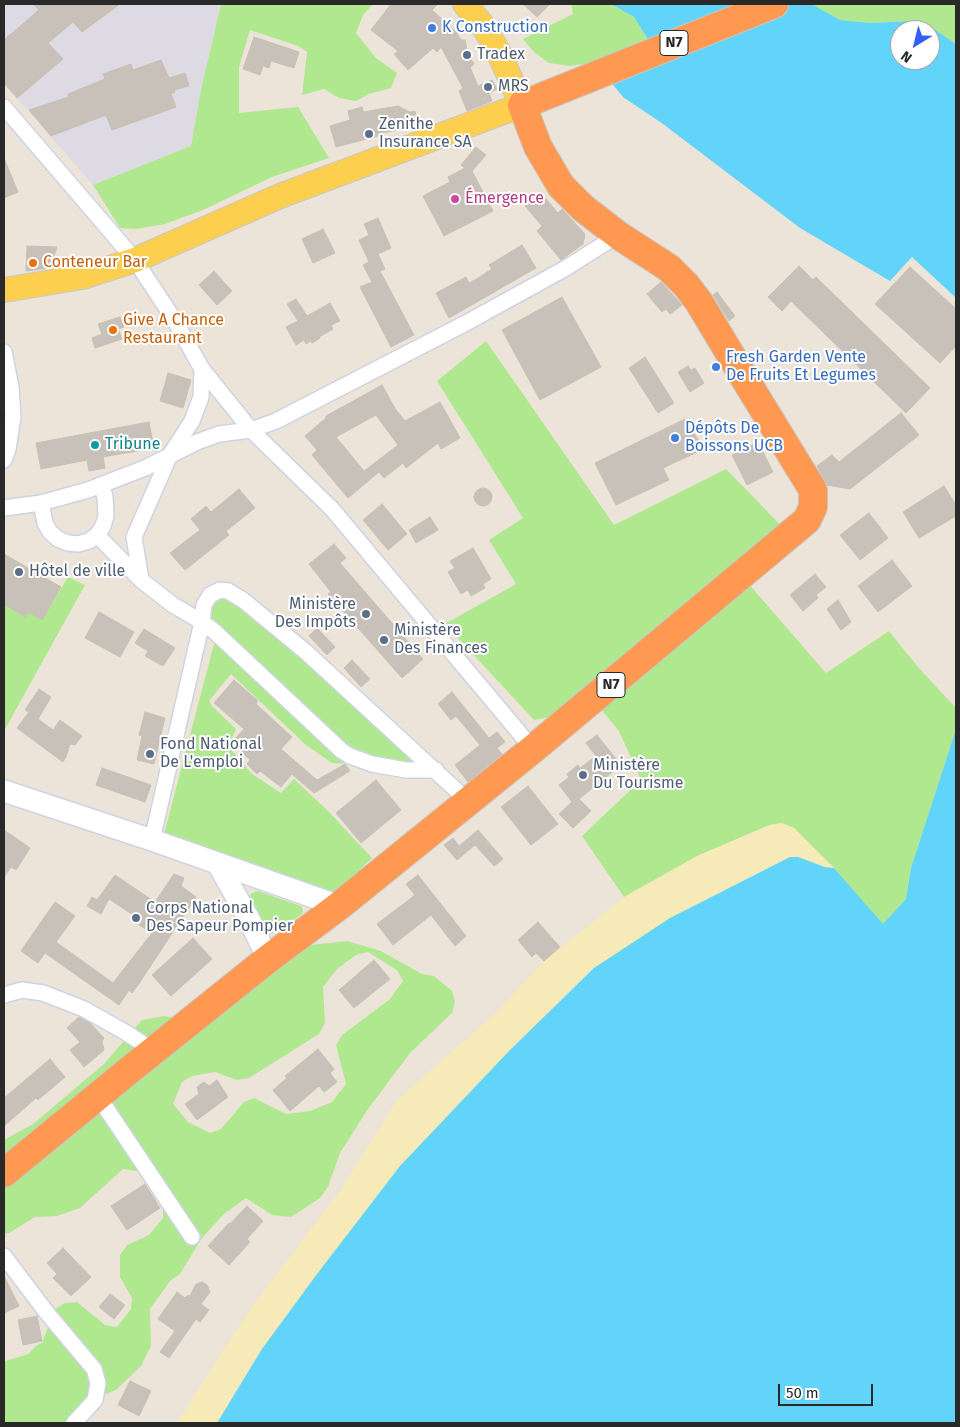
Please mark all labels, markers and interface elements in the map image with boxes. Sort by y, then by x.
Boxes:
place label: K Construction [442,18,548,38]
north arrow [890,20,940,70]
marker: K Construction [426,22,438,34]
road number: N7 [660,30,688,56]
place label: Tradex [477,45,525,65]
text: N [898,47,915,66]
marker: Tradex [461,49,473,61]
place label: MRS [498,77,529,97]
marker: MRS [482,81,494,93]
place label: Zenithe Insurance SA [379,115,472,153]
marker: Zenithe Insurance SA [363,128,375,140]
place label: Émergence [465,189,544,209]
marker: Émergence [449,193,461,205]
place label: Conteneur Bar [43,253,147,273]
marker: Conteneur Bar [27,257,39,269]
place label: Give A Chance Restaurant [123,311,224,349]
marker: Give A Chance Restaurant [107,324,119,336]
place label: Fresh Garden Vente De Fruits Et Legumes [726,348,876,386]
marker: Fresh Garden Vente De Fruits Et Legumes [710,361,722,373]
place label: Dépôts De Boissons UCB [685,419,783,457]
marker: Dépôts De Boissons UCB [669,432,681,444]
place label: Tribune [105,435,160,455]
marker: Tribune [89,439,101,451]
place label: Hôtel de ville [29,562,125,582]
marker: Hôtel de ville [13,566,25,578]
place label: Ministère Des Impôts [275,595,356,633]
marker: Ministère Des Impôts [360,608,372,620]
place label: Ministère Des Finances [394,621,488,659]
marker: Ministère Des Finances [378,634,390,646]
road number: N7 [597,672,625,698]
place label: Fond National De L'emploi [160,735,262,773]
marker: Fond National De L'emploi [144,748,156,760]
place label: Ministère Du Tourisme [593,756,683,794]
marker: Ministère Du Tourisme [577,769,589,781]
place label: Corps National Des Sapeur Pompier [146,899,293,937]
marker: Corps National Des Sapeur Pompier [130,912,142,924]
scale bar [780,1374,875,1406]
text: 50 m [786,1384,819,1402]

